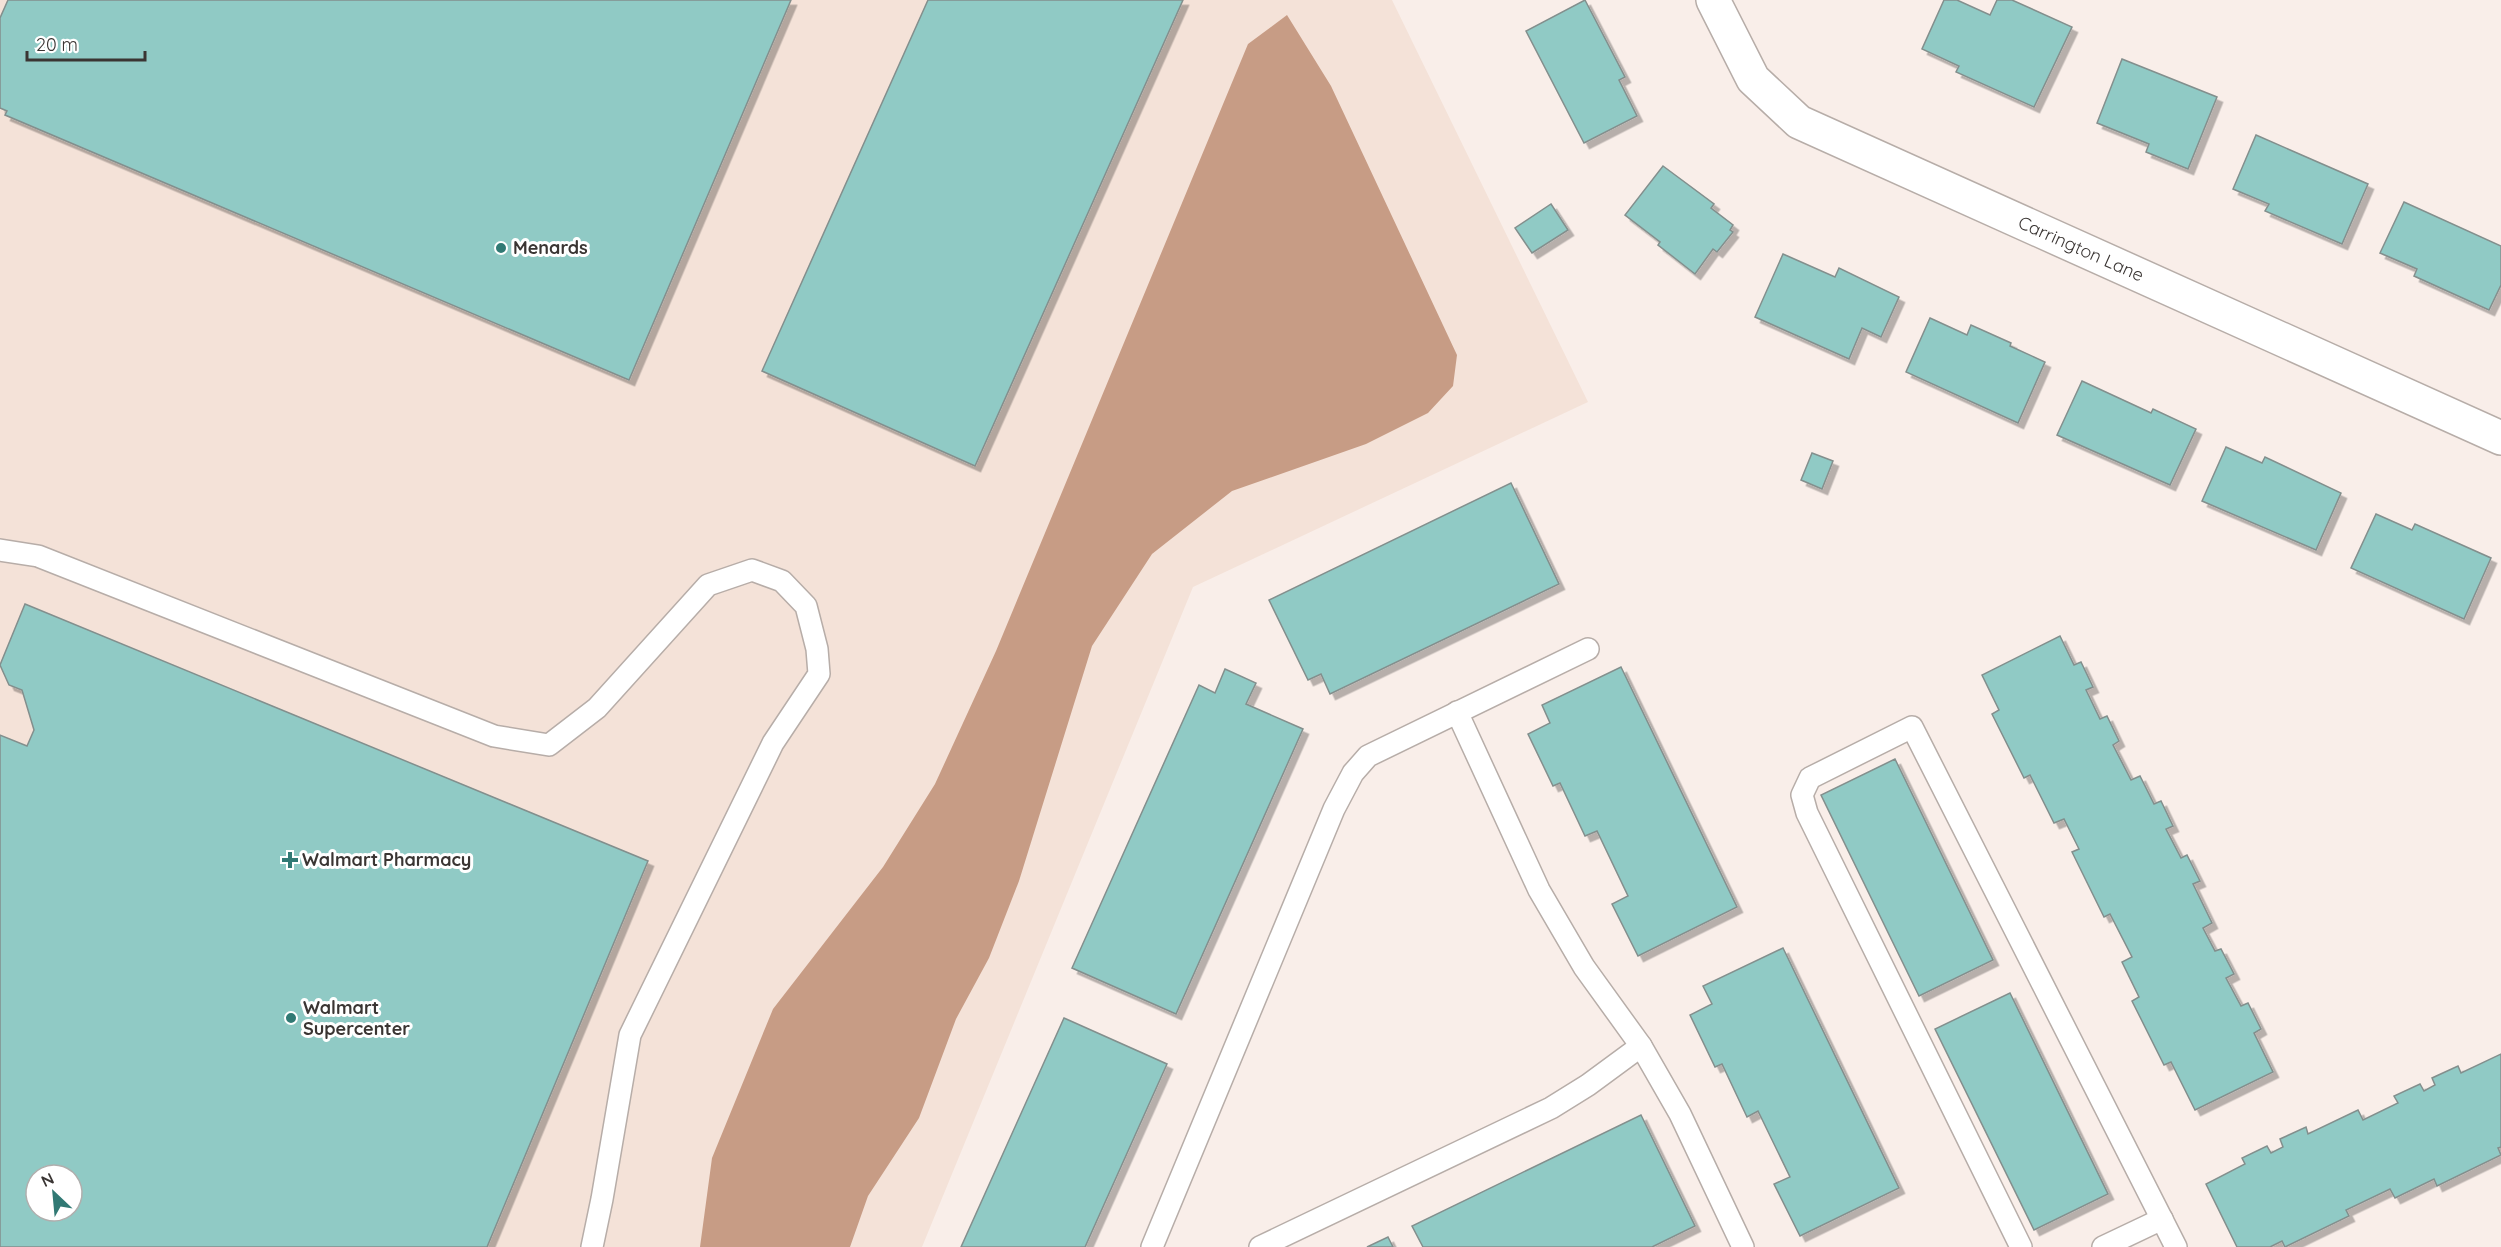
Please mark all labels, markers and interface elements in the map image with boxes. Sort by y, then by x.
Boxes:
scale bar [27,24,146,62]
text: 20 m [36,33,78,56]
street label: Carrington Lane [2015,211,2148,287]
place label: Menards [513,236,588,259]
marker: Menards [494,241,508,255]
place label: Walmart Pharmacy [302,848,471,871]
marker: Walmart Pharmacy [283,853,297,867]
place label: Walmart Supercenter [303,996,410,1040]
marker: Walmart Supercenter [284,1011,298,1025]
north arrow [24,1163,84,1223]
text: N [38,1168,57,1191]

